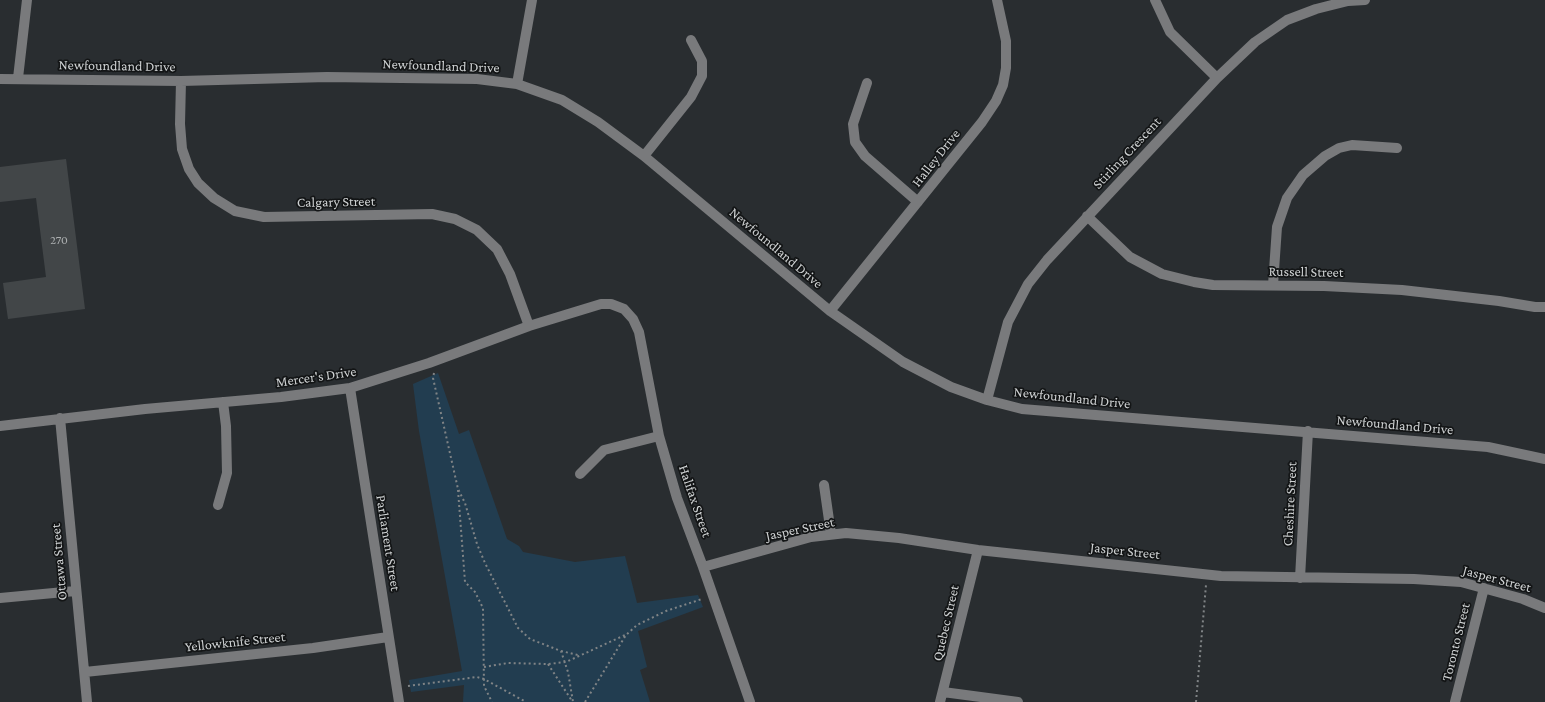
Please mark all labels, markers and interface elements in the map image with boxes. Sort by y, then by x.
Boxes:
street label: Newfoundland Drive [382,56,500,76]
street label: Newfoundland Drive [58,57,176,75]
street label: Stirling Crescent [1089,113,1165,193]
street label: Halley Drive [908,126,964,190]
street label: Calgary Street [297,193,375,211]
street label: Newfoundland Drive [726,204,826,292]
house number: 270 [50,233,68,247]
street label: Russell Street [1268,263,1344,281]
street label: Mercer's Drive [275,363,357,391]
street label: Newfoundland Drive [1013,384,1131,412]
street label: Newfoundland Drive [1336,412,1454,438]
street label: Cheshire Street [1279,461,1301,547]
street label: Halifax Street [675,463,715,539]
street label: Parliament Street [372,494,404,592]
street label: Jasper Street [764,514,836,544]
street label: Ottawa Street [47,523,71,601]
street label: Jasper Street [1089,539,1161,563]
street label: Jasper Street [1461,562,1533,596]
street label: Quebec Street [929,583,963,663]
street label: Toronto Street [1438,601,1474,683]
street label: Yellowknife Street [184,628,286,656]

